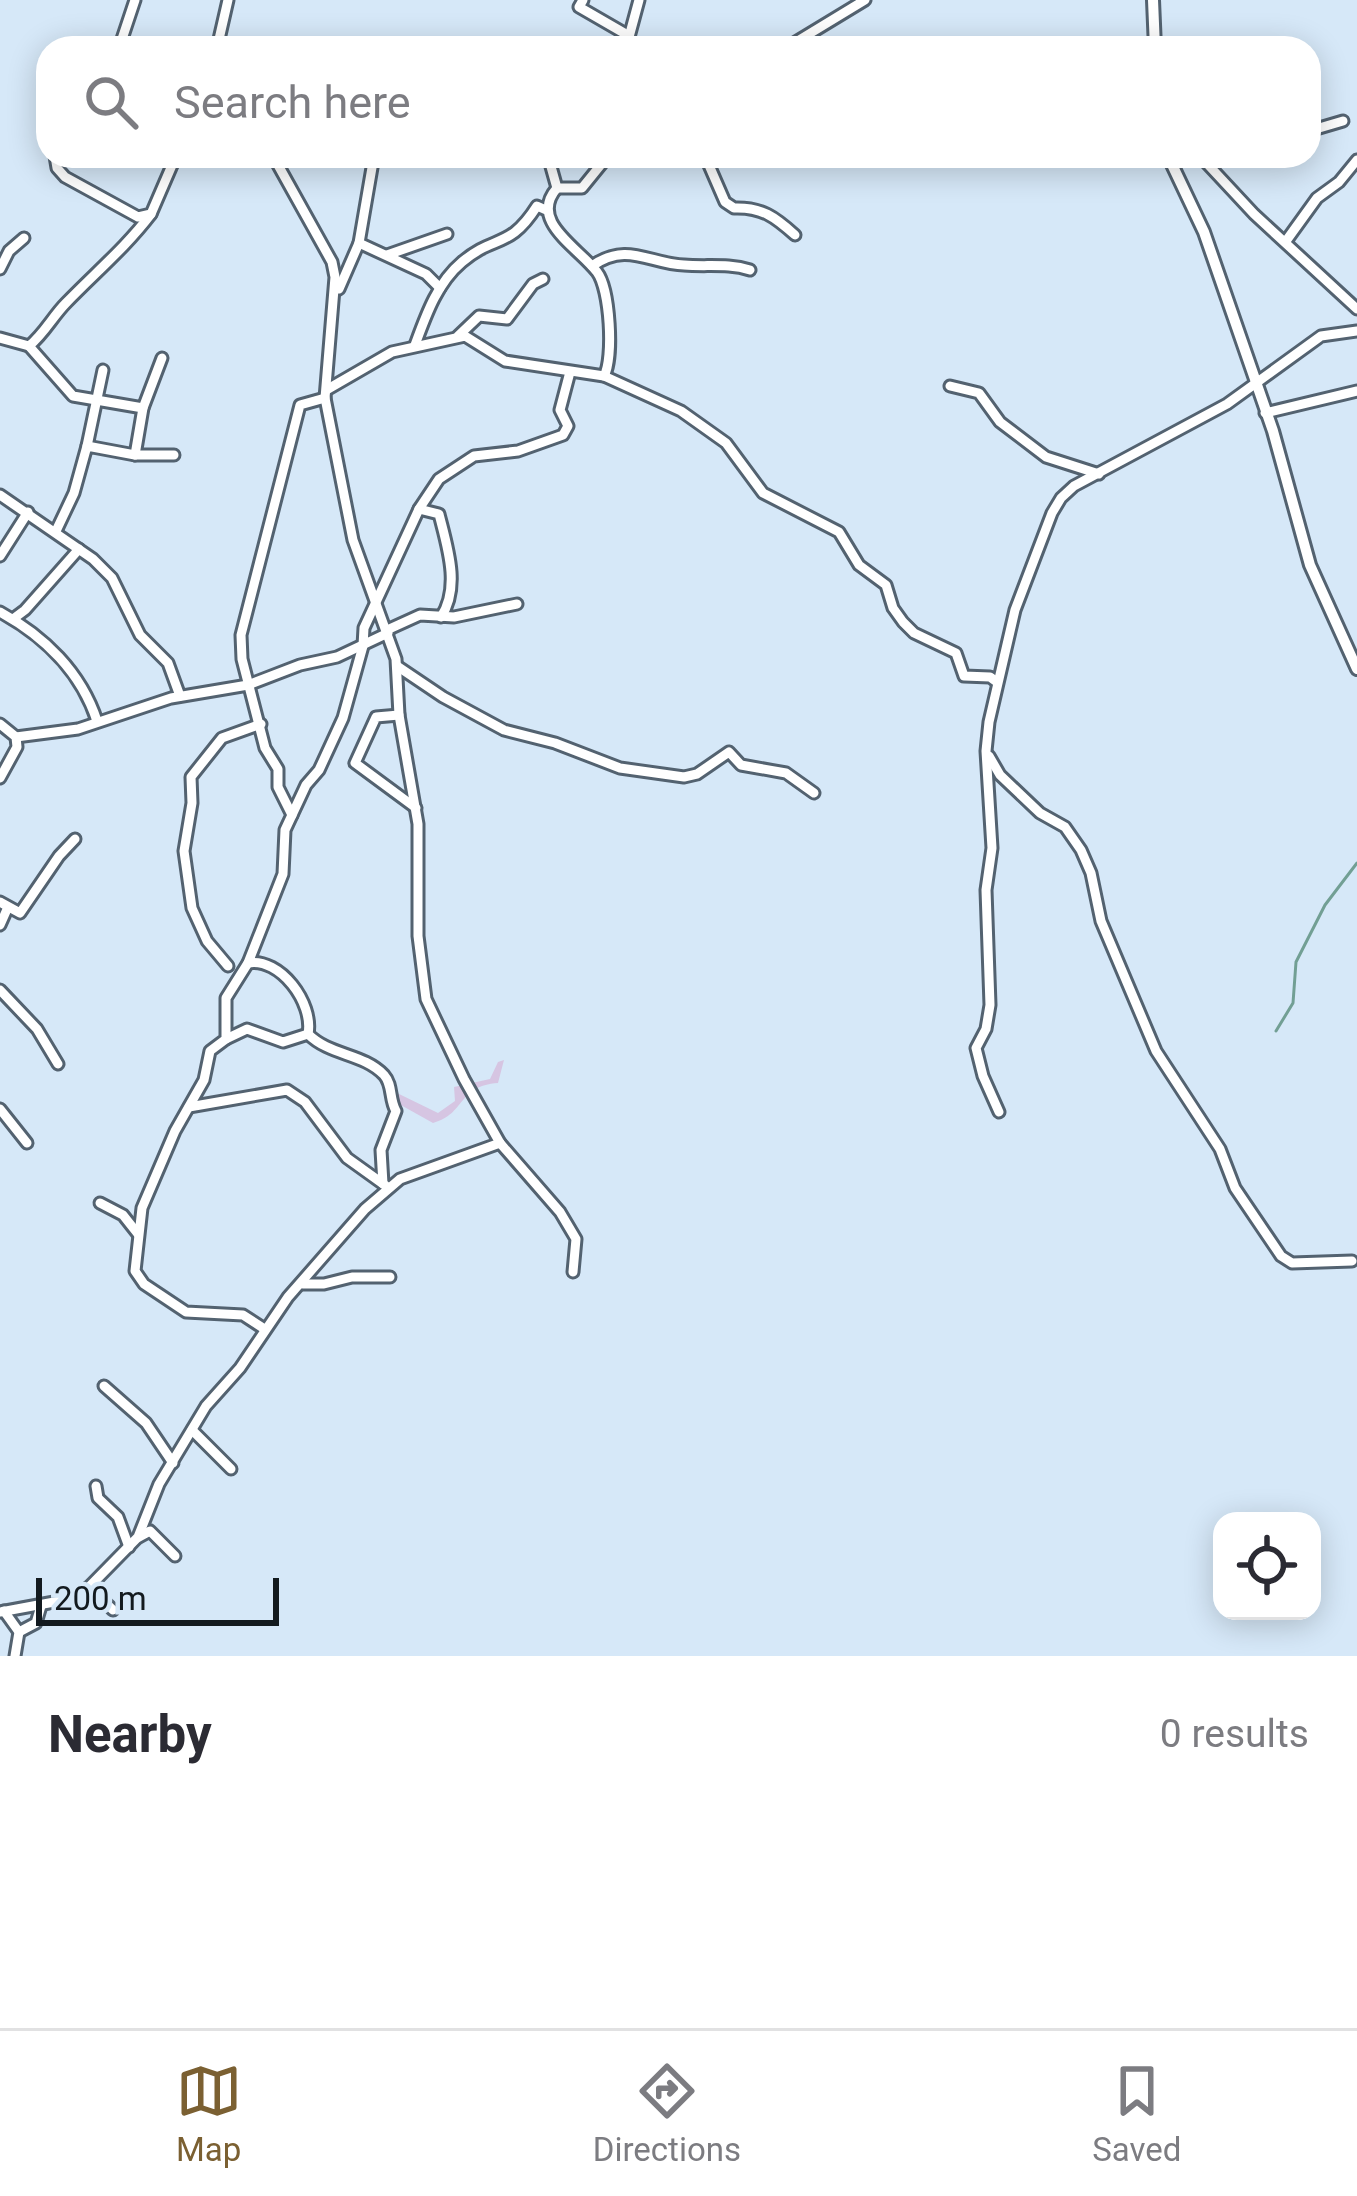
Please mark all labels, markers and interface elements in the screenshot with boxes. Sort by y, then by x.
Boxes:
search box [36,36,1321,168]
icon: search [78,69,144,135]
text: Search here [174,76,411,129]
map controls [1213,1512,1321,1620]
button: locate [1213,1512,1321,1620]
scale bar [36,1572,279,1625]
text: 200 m [54,1579,147,1618]
text: Nearby [48,1705,212,1764]
text: 0 results [1160,1711,1309,1757]
tab: Map [176,2058,242,2169]
tab: Directions [593,2058,741,2169]
tab: Saved [1092,2058,1181,2169]

